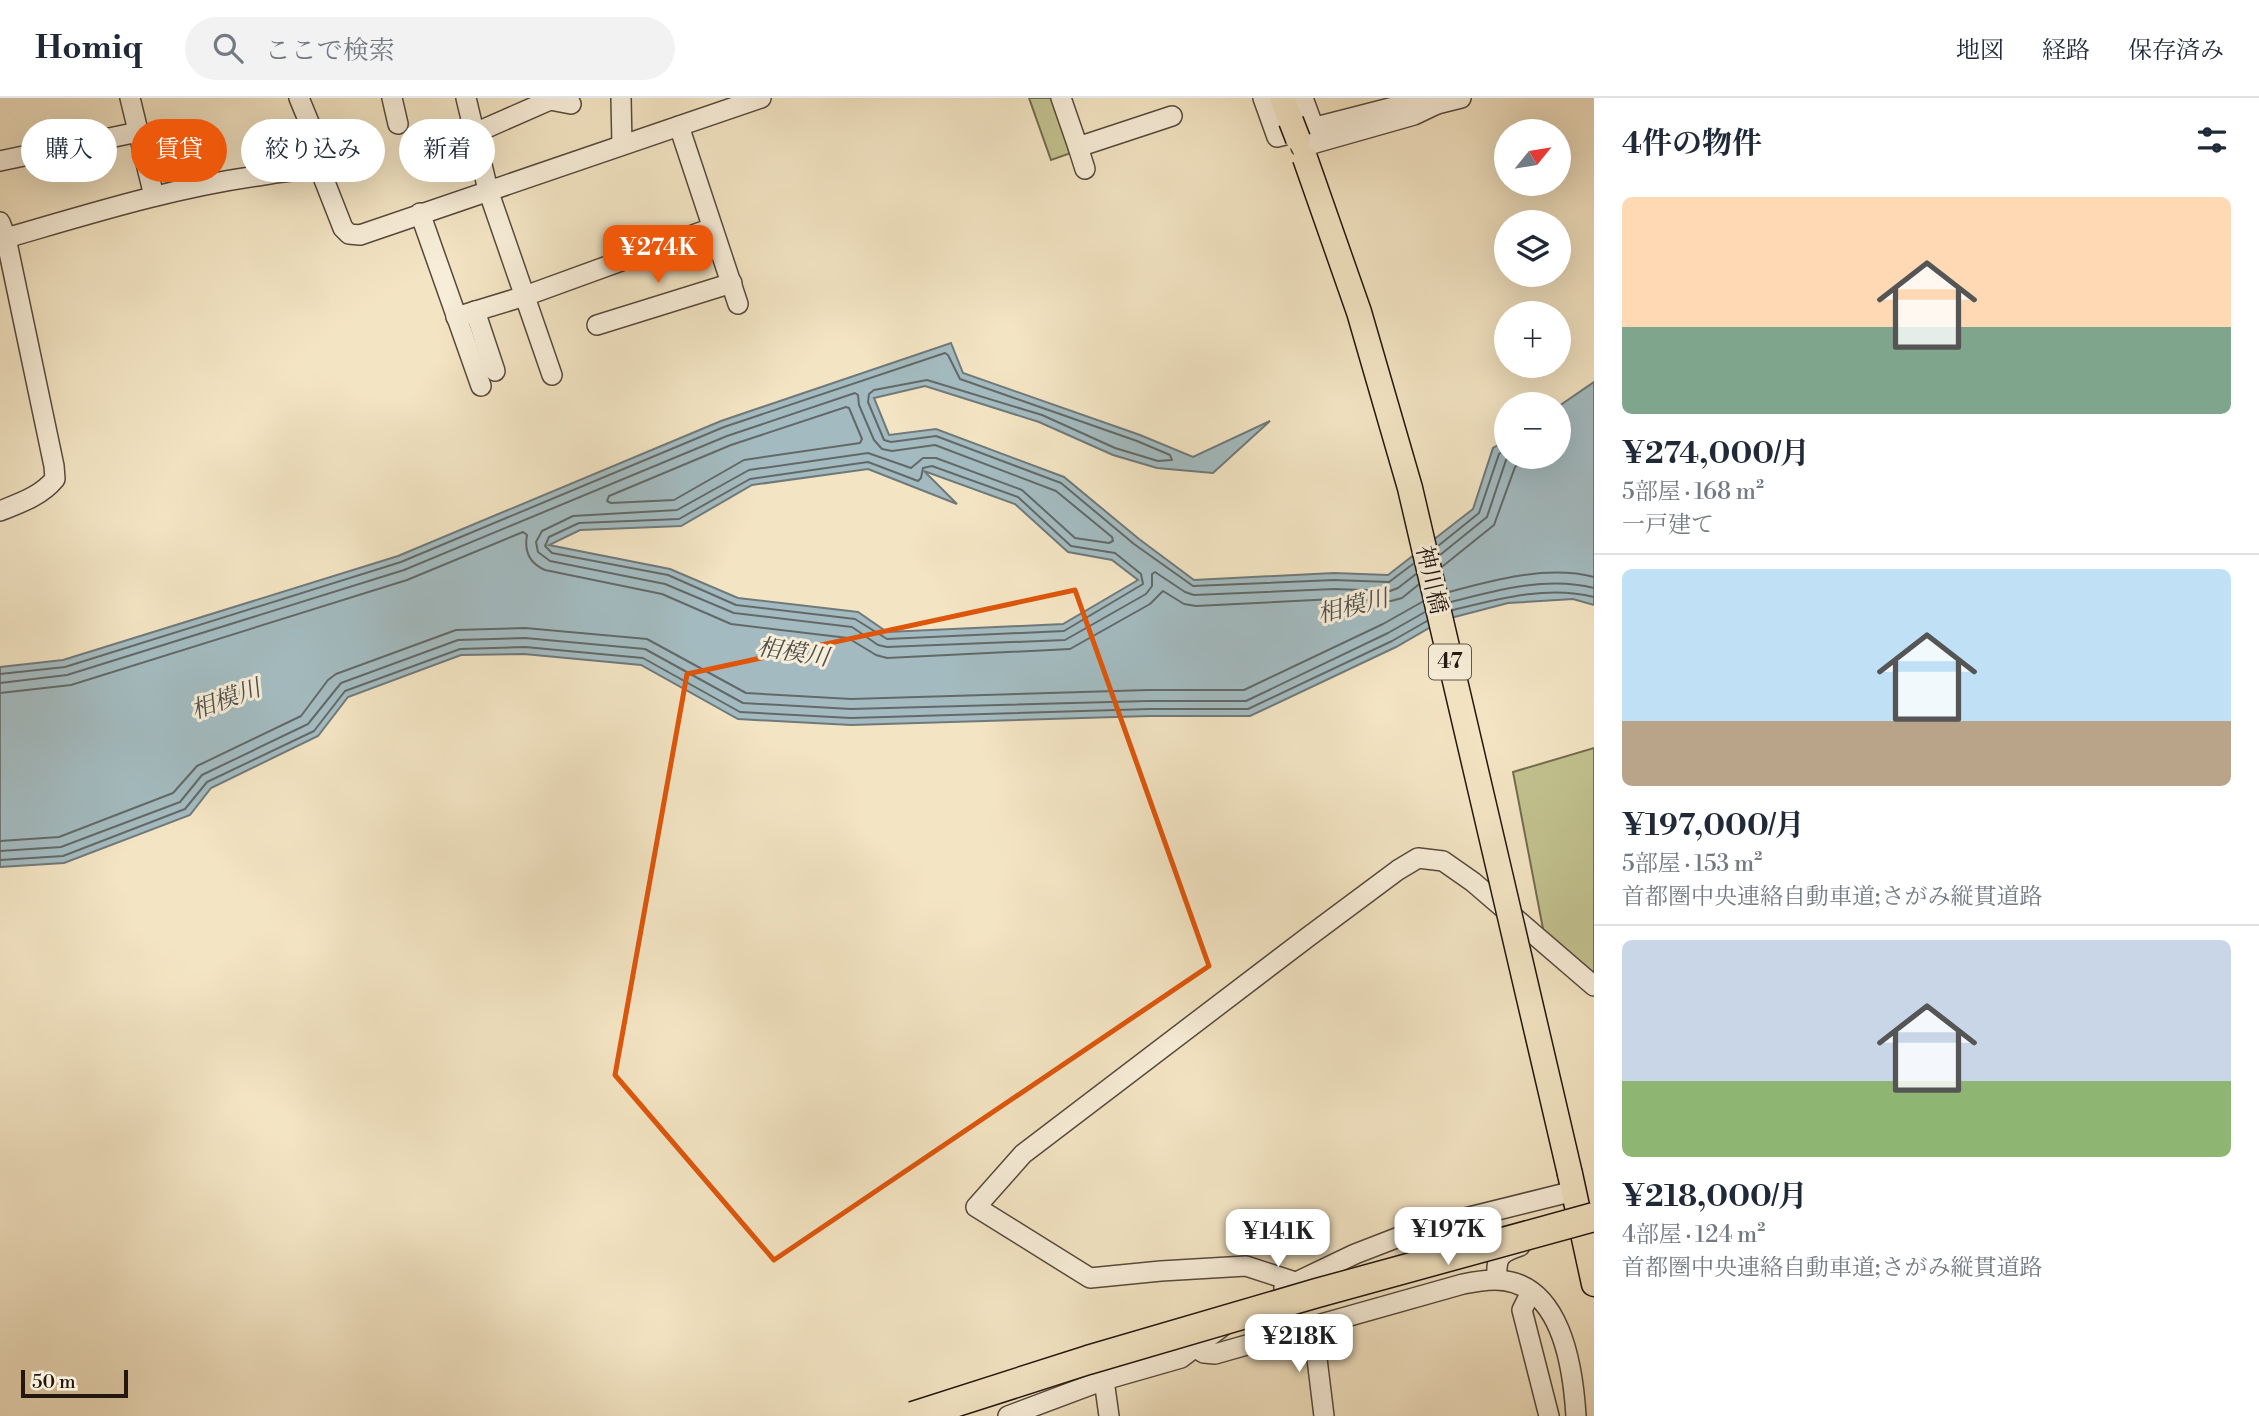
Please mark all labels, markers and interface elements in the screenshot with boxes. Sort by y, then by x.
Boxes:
search box [185,17,675,80]
text: Homiq [35,28,143,69]
icon: search [209,29,247,67]
text: ここで検索 [265,35,395,67]
text: 地図 [1956,36,2004,66]
text: 経路 [2042,36,2090,66]
text: 保存済み [2128,36,2224,66]
chip: 購入 [21,119,117,182]
chip: 賃貸 [131,119,227,182]
chip: 絞り込み [241,119,385,182]
chip: 新着 [399,119,495,182]
north arrow [1494,119,1572,196]
map controls [1494,119,1571,469]
icon: filters [2193,121,2231,159]
text: 4件の物件 [1622,125,1762,163]
button: layers [1494,210,1571,287]
pin: ¥274K [609,226,707,285]
text: ¥274K [619,234,697,262]
icon: home [1864,242,1990,368]
button: + [1494,301,1571,378]
button: − [1494,392,1571,469]
text: ¥274,000/月 [1622,435,1810,473]
text: 5部屋 · 168 m² [1622,478,1764,506]
text: 一戸建て [1622,511,1714,539]
street label: 神川橋 [1410,543,1452,617]
water label: 相模川 [1314,583,1394,630]
icon: home [1864,614,1990,740]
water label: 相模川 [755,633,834,674]
road number: 47 [1429,644,1471,680]
water label: 相模川 [187,673,268,726]
text: ¥197,000/月 [1622,807,1804,845]
text: 5部屋 · 153 m² [1622,850,1762,878]
text: 首都圏中央連絡自動車道;さがみ縦貫道路 [1622,883,2042,911]
icon: home [1864,985,1990,1111]
text: ¥218,000/月 [1622,1178,1808,1216]
pin: ¥197K [1399,1208,1497,1267]
pin: ¥141K [1229,1210,1327,1269]
text: ¥197K [1410,1216,1486,1244]
text: ¥141K [1242,1218,1314,1246]
text: 4部屋 · 124 m² [1622,1221,1765,1249]
text: 首都圏中央連絡自動車道;さがみ縦貫道路 [1622,1254,2042,1282]
pin: ¥218K [1250,1314,1348,1374]
text: ¥218K [1261,1323,1337,1351]
scale bar [21,1367,128,1399]
text: 50 m [32,1370,76,1394]

